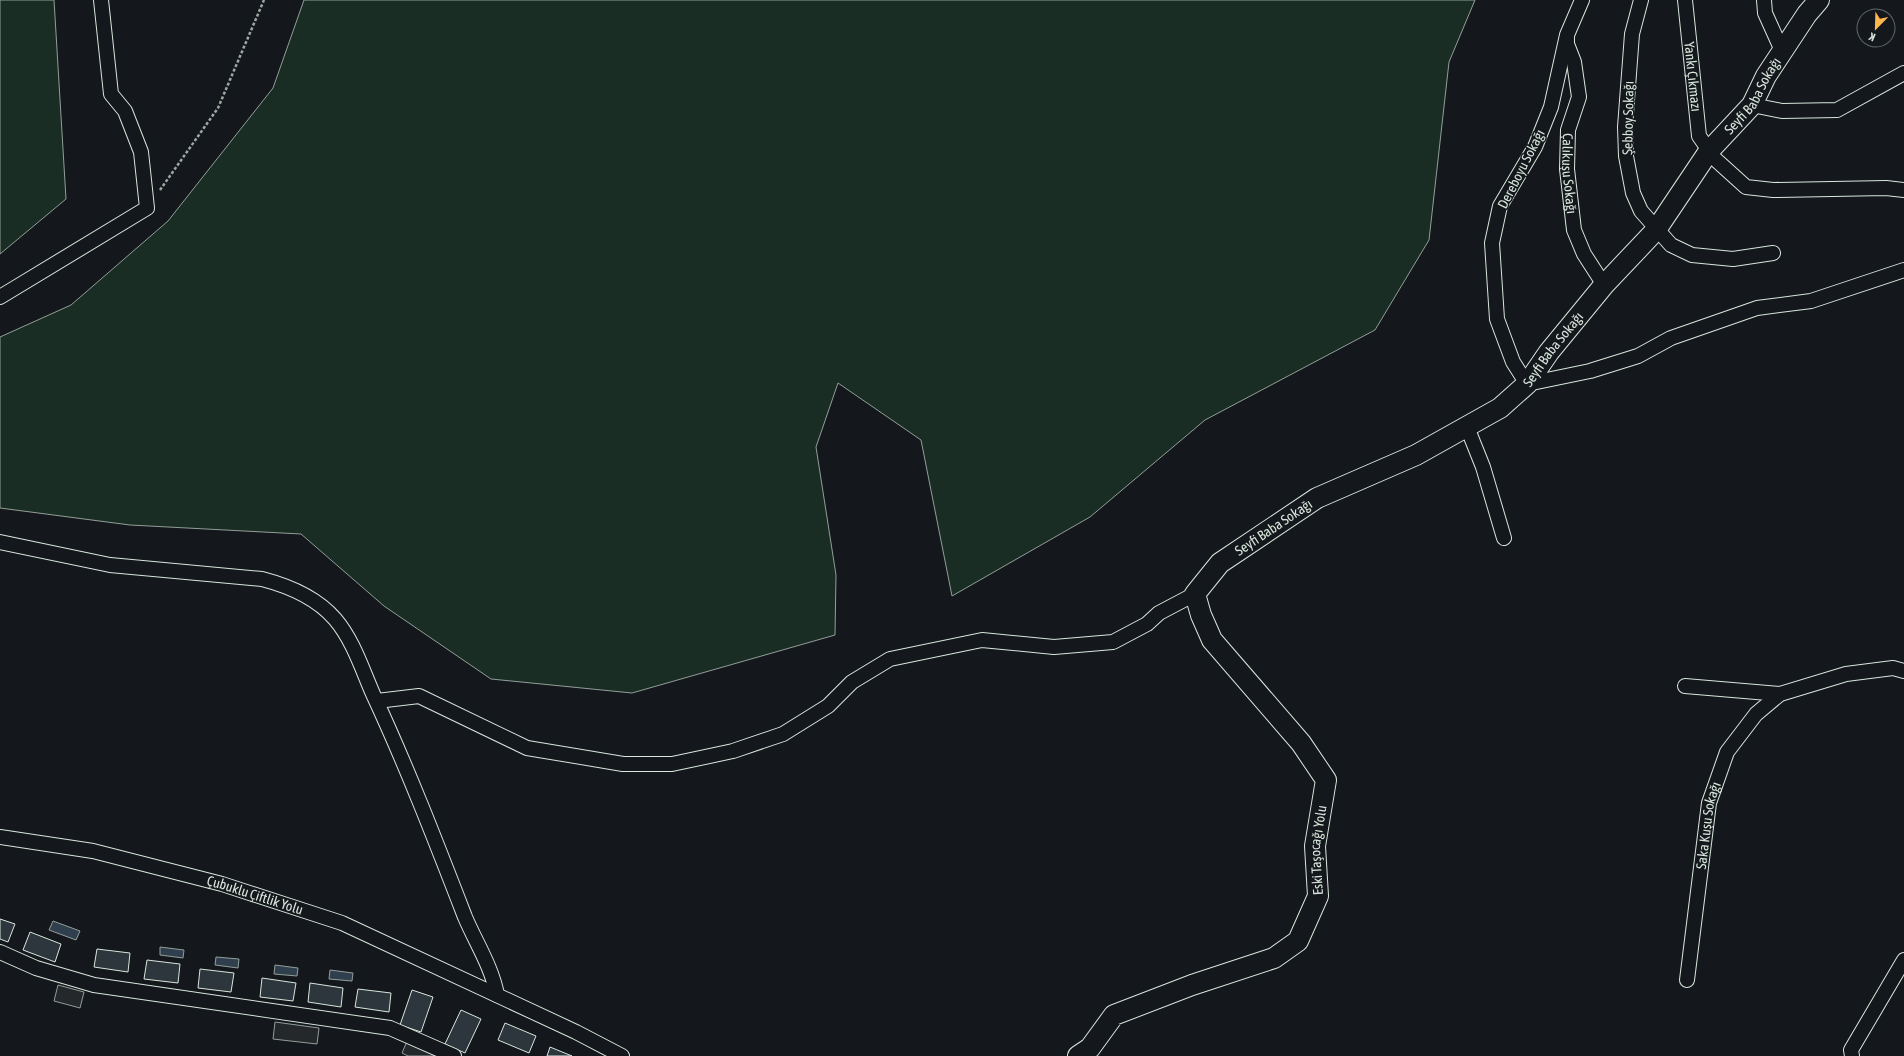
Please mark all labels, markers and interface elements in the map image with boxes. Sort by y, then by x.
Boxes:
north arrow [1856,8,1896,48]
text: K [1867,30,1877,44]
street label: Yankı Çıkmazı [1681,41,1704,112]
street label: Seyfi Baba Sokağı [1721,54,1784,137]
street label: Şebboy Sokağı [1619,81,1637,155]
street label: Dereboyu Sokağı [1494,127,1548,211]
street label: Çalıkuşu Sokağı [1559,133,1580,215]
street label: Seyfi Baba Sokağı [1520,309,1586,390]
street label: Seyfi Baba Sokağı [1232,496,1315,559]
street label: Saka Kuşu Sokağı [1693,780,1724,870]
street label: Eski Taşocağı Yolu [1307,804,1330,895]
street label: Çubuklu Çiftlik Yolu [205,872,305,918]

